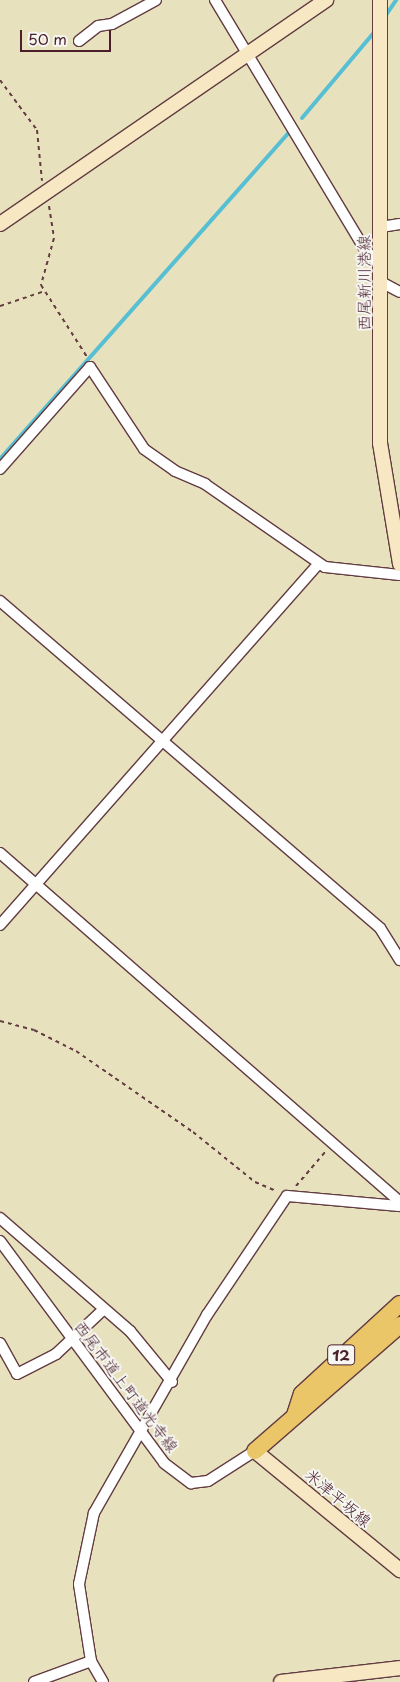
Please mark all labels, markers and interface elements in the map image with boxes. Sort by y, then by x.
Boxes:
scale bar [22,20,114,52]
text: 50 m [28,27,67,50]
street label: 西尾新川港線 [353,235,373,331]
street label: 西尾市道上町道光寺線 [71,1316,183,1456]
road number: 12 [326,1342,356,1368]
street label: 米津平坂線 [302,1464,376,1530]

